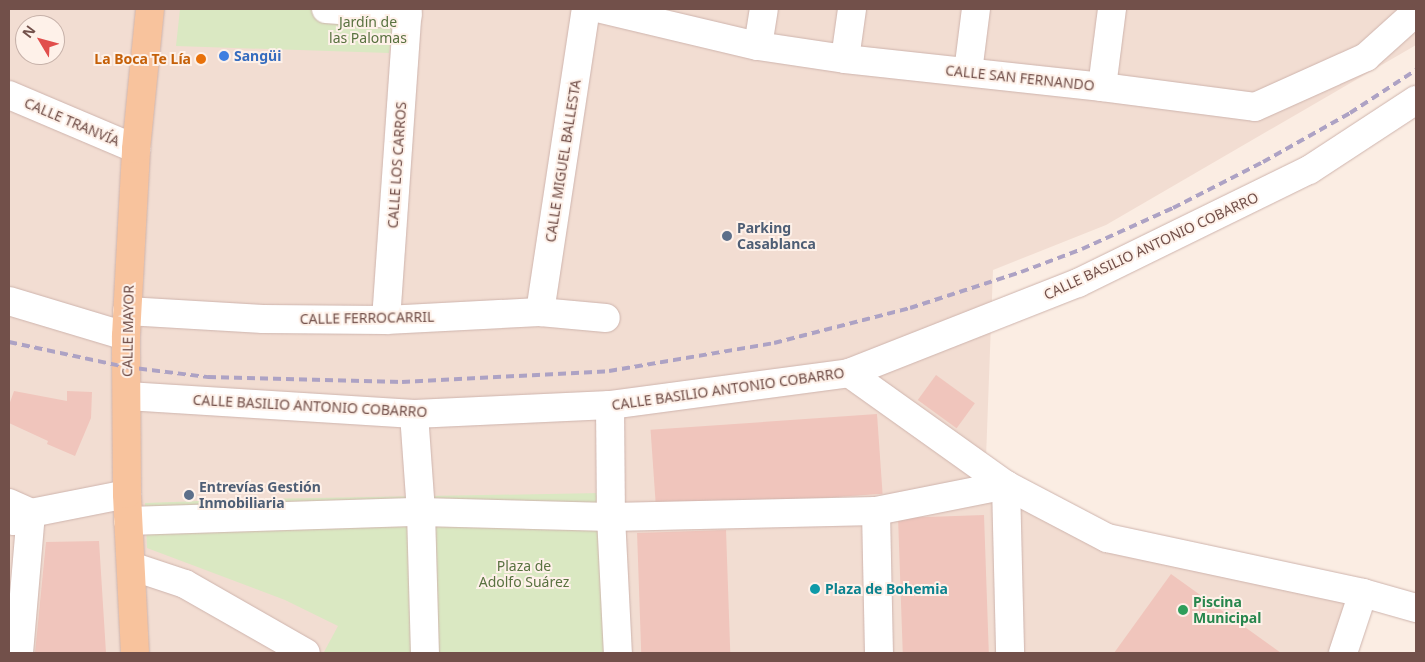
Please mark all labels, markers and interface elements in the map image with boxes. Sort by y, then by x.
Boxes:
park label: Jardín de las Palomas [329,14,407,46]
north arrow [15,15,65,65]
text: N [17,21,39,42]
place label: Sangüi [234,48,281,64]
marker: Sangüi [218,50,230,62]
place label: La Boca Te Lía [94,51,191,67]
marker: La Boca Te Lía [195,53,207,65]
street label: CALLE SAN FERNANDO [945,62,1095,94]
street label: CALLE MIGUEL BALLESTA [542,78,584,244]
street label: CALLE TRANVÍA [22,94,122,150]
street label: CALLE LOS CARROS [384,101,410,229]
street label: CALLE BASILIO ANTONIO COBARRO [1041,189,1261,303]
place label: Parking Casablanca [737,220,816,252]
marker: Parking Casablanca [721,230,733,242]
street label: CALLE MAYOR [119,285,137,377]
street label: CALLE FERROCARRIL [300,308,434,328]
street label: CALLE BASILIO ANTONIO COBARRO [611,364,845,414]
street label: CALLE BASILIO ANTONIO COBARRO [192,391,428,421]
place label: Entrevías Gestión Inmobiliaria [199,479,321,512]
marker: Entrevías Gestión Inmobiliaria [183,489,195,501]
park label: Plaza de Adolfo Suárez [479,558,569,590]
place label: Plaza de Bohemia [825,581,948,597]
marker: Plaza de Bohemia [809,583,821,595]
place label: Piscina Municipal [1193,594,1261,626]
marker: Piscina Municipal [1177,604,1189,616]

